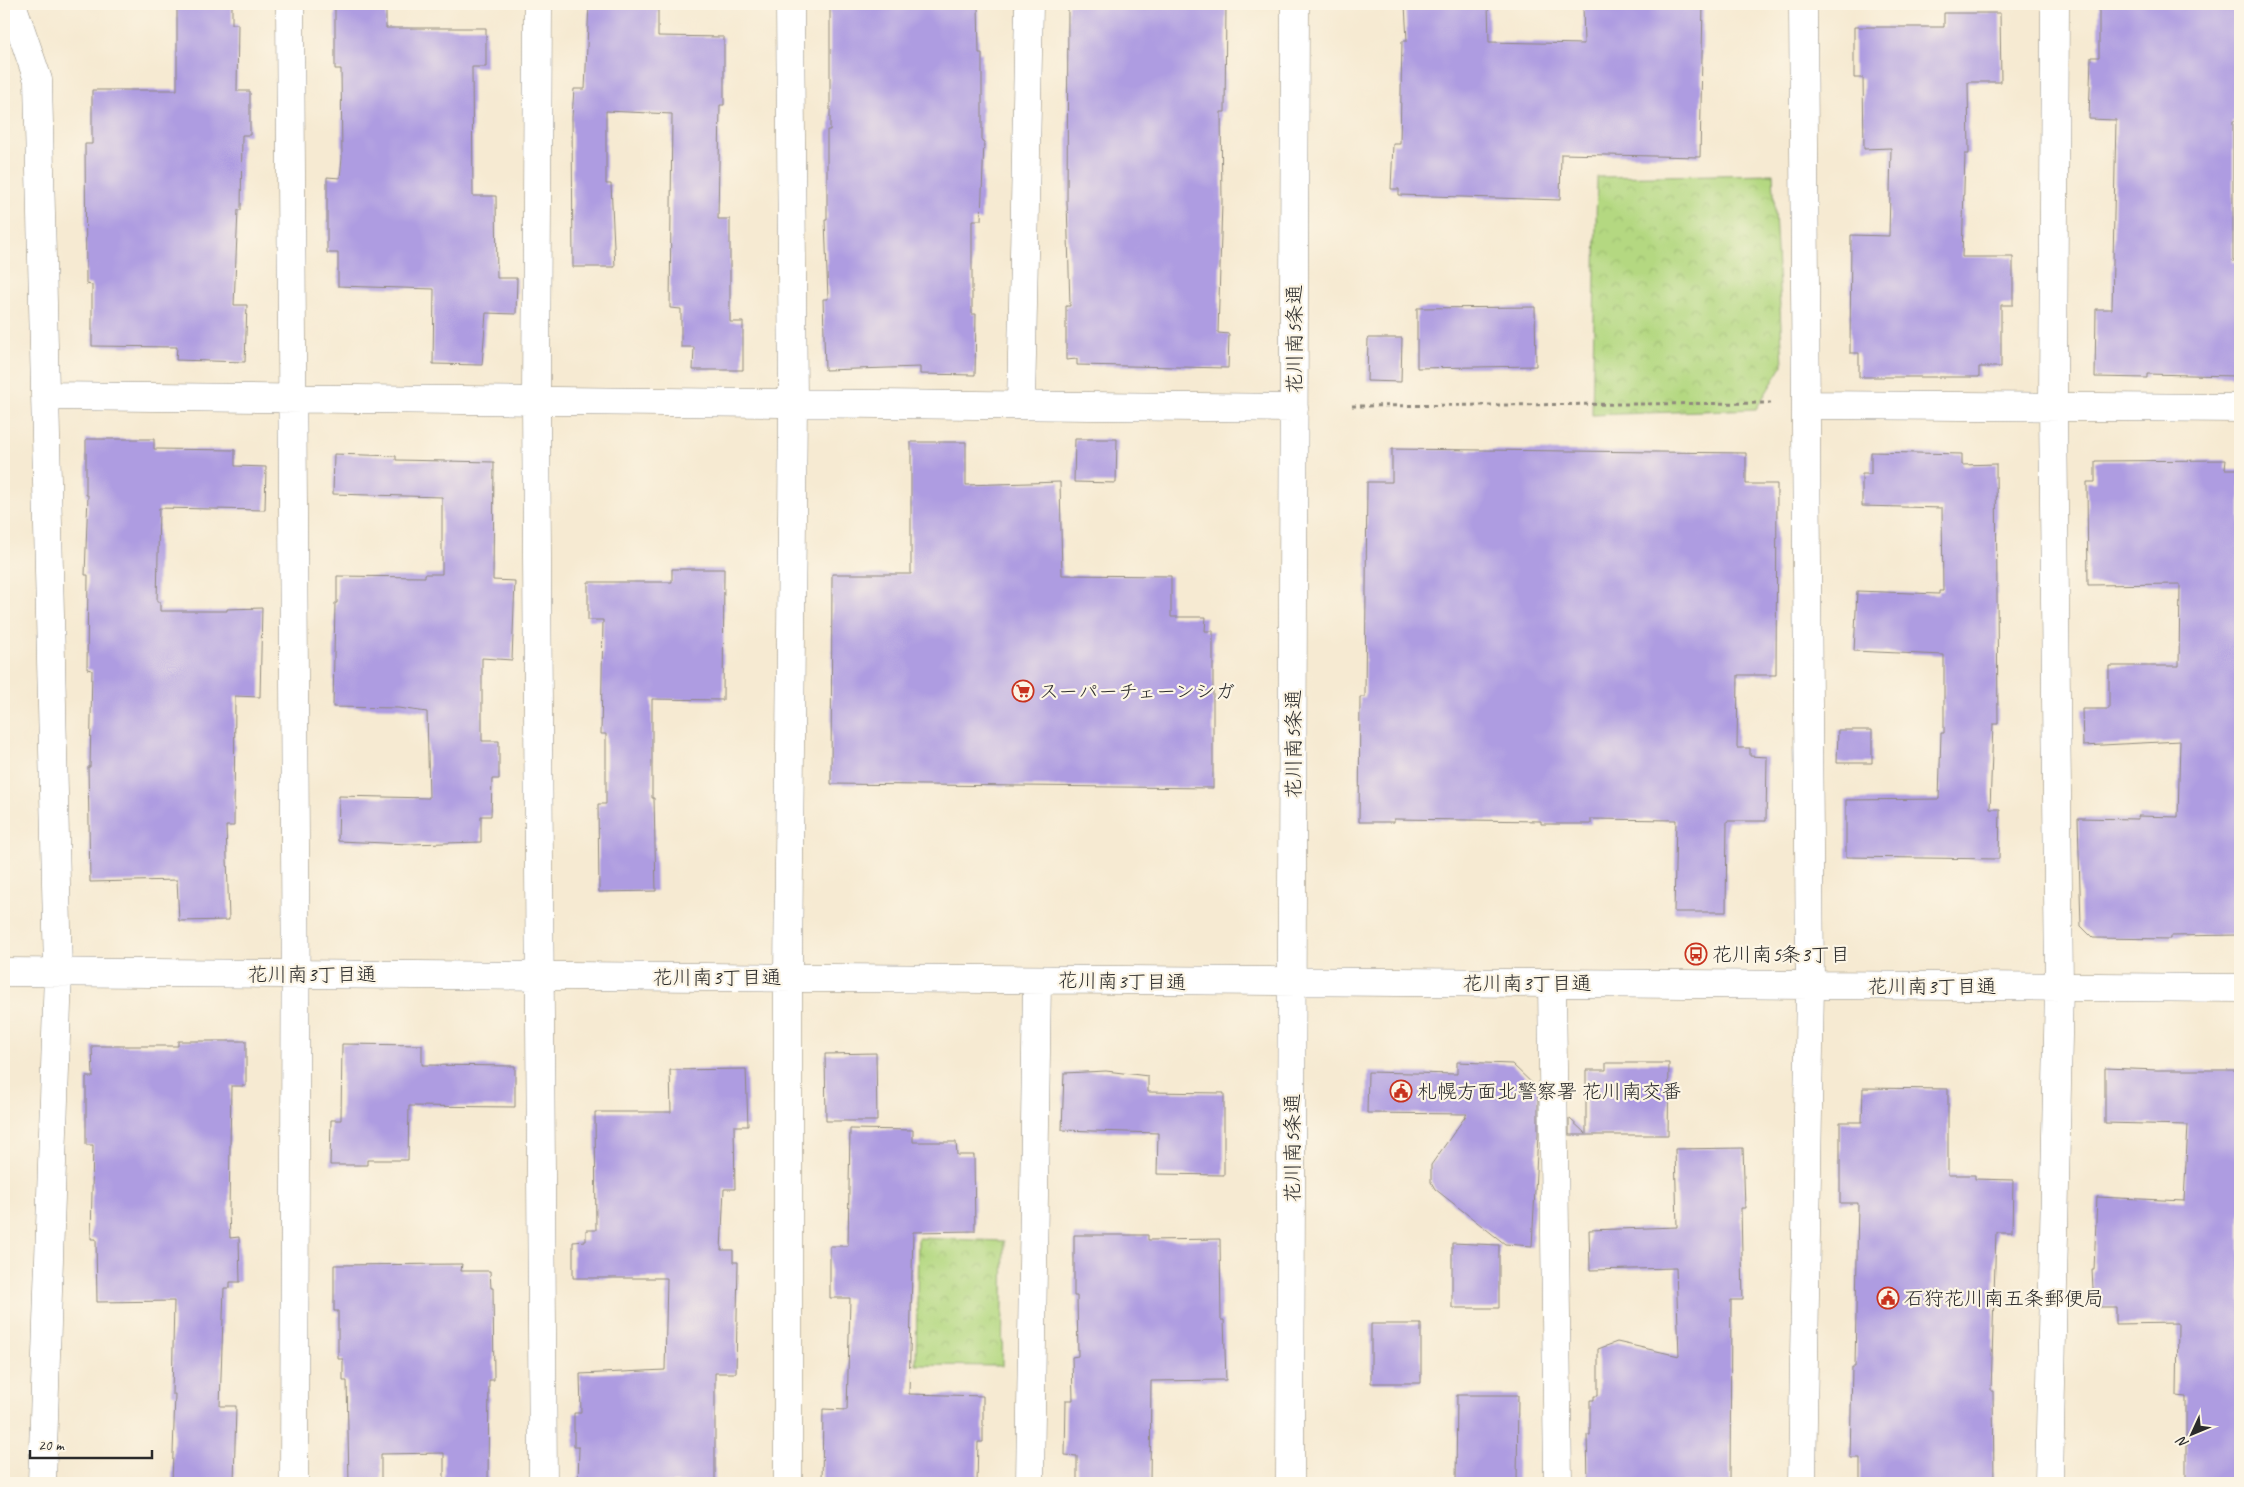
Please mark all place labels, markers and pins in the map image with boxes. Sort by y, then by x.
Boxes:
supermarket icon: スーパーチェーンシガ [1011,679,1035,703]
place label: スーパーチェーンシガ [1039,679,1235,704]
bus stop icon: 花川南5条3丁目 [1684,942,1708,966]
place label: 花川南5条3丁目 [1712,942,1850,967]
public building icon: 札幌方面北警察署 花川南交番 [1389,1079,1413,1103]
place label: 札幌方面北警察署 花川南交番 [1417,1079,1682,1104]
public building icon: 石狩花川南五条郵便局 [1876,1286,1900,1310]
place label: 石狩花川南五条郵便局 [1904,1286,2104,1311]

